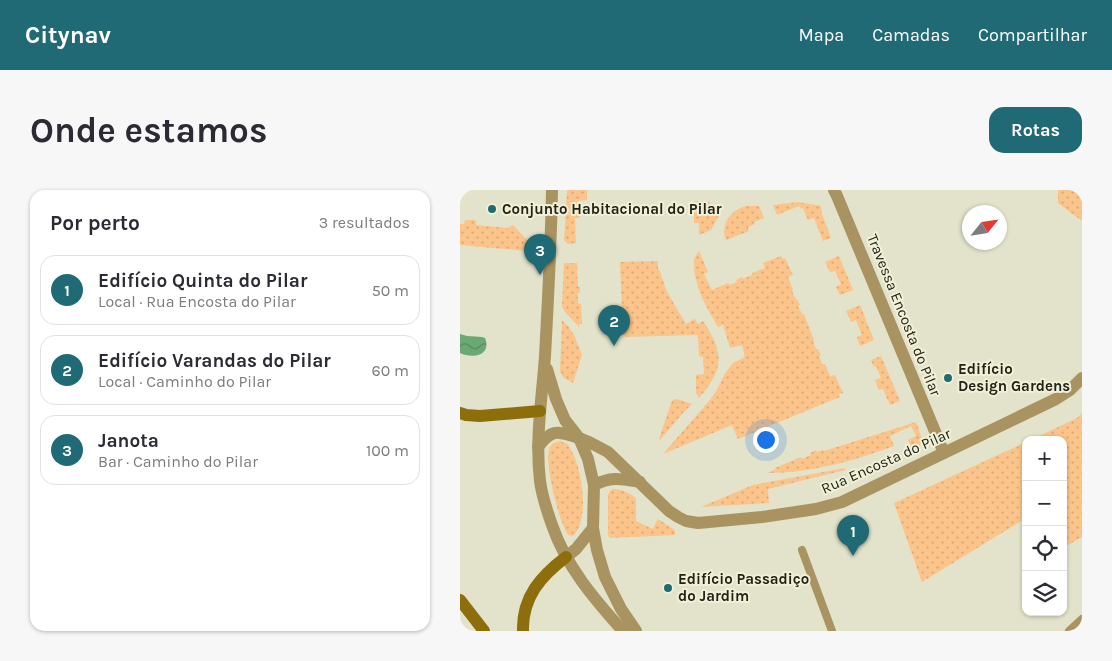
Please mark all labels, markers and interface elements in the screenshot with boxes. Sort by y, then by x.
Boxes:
text: Citynav [25,21,111,49]
text: Mapa [799,24,844,46]
text: Camadas [872,24,950,46]
text: Compartilhar [978,24,1087,46]
button: Rotas [989,107,1082,153]
text: Onde estamos [30,110,267,151]
place label: Conjunto Habitacional do Pilar [502,200,722,218]
marker: Conjunto Habitacional do Pilar [486,203,498,215]
north arrow [962,205,1007,250]
text: Por perto [50,211,140,235]
text: 3 resultados [319,213,410,232]
street label: Travessa Encosta do Pilar [863,231,945,399]
pin: 3 [524,234,556,275]
text: Edifício Quinta do Pilar [98,270,307,292]
text: 1 [64,281,70,300]
text: 50 m [372,281,409,300]
text: Local · Rua Encosta do Pilar [98,292,296,311]
pin: 2 [598,305,630,346]
text: Edifício Varandas do Pilar [98,350,331,372]
place label: Edifício Design Gardens [958,360,1070,395]
text: 2 [62,361,72,380]
text: 60 m [372,361,409,380]
text: Local · Caminho do Pilar [98,372,271,391]
marker: Edifício Design Gardens [942,372,954,384]
street label: Rua Encosta do Pilar [818,424,954,498]
your location [753,427,779,453]
text: Janota [98,430,159,452]
map controls [1022,436,1067,616]
button: + [1022,436,1067,481]
text: 3 [62,441,72,460]
text: 100 m [366,441,409,460]
text: Bar · Caminho do Pilar [98,452,258,471]
button: − [1022,481,1067,526]
pin: 1 [837,515,869,556]
button: locate [1022,526,1067,571]
place label: Edifício Passadiço do Jardim [678,570,809,605]
button: layers [1022,571,1067,616]
marker: Edifício Passadiço do Jardim [662,582,674,594]

